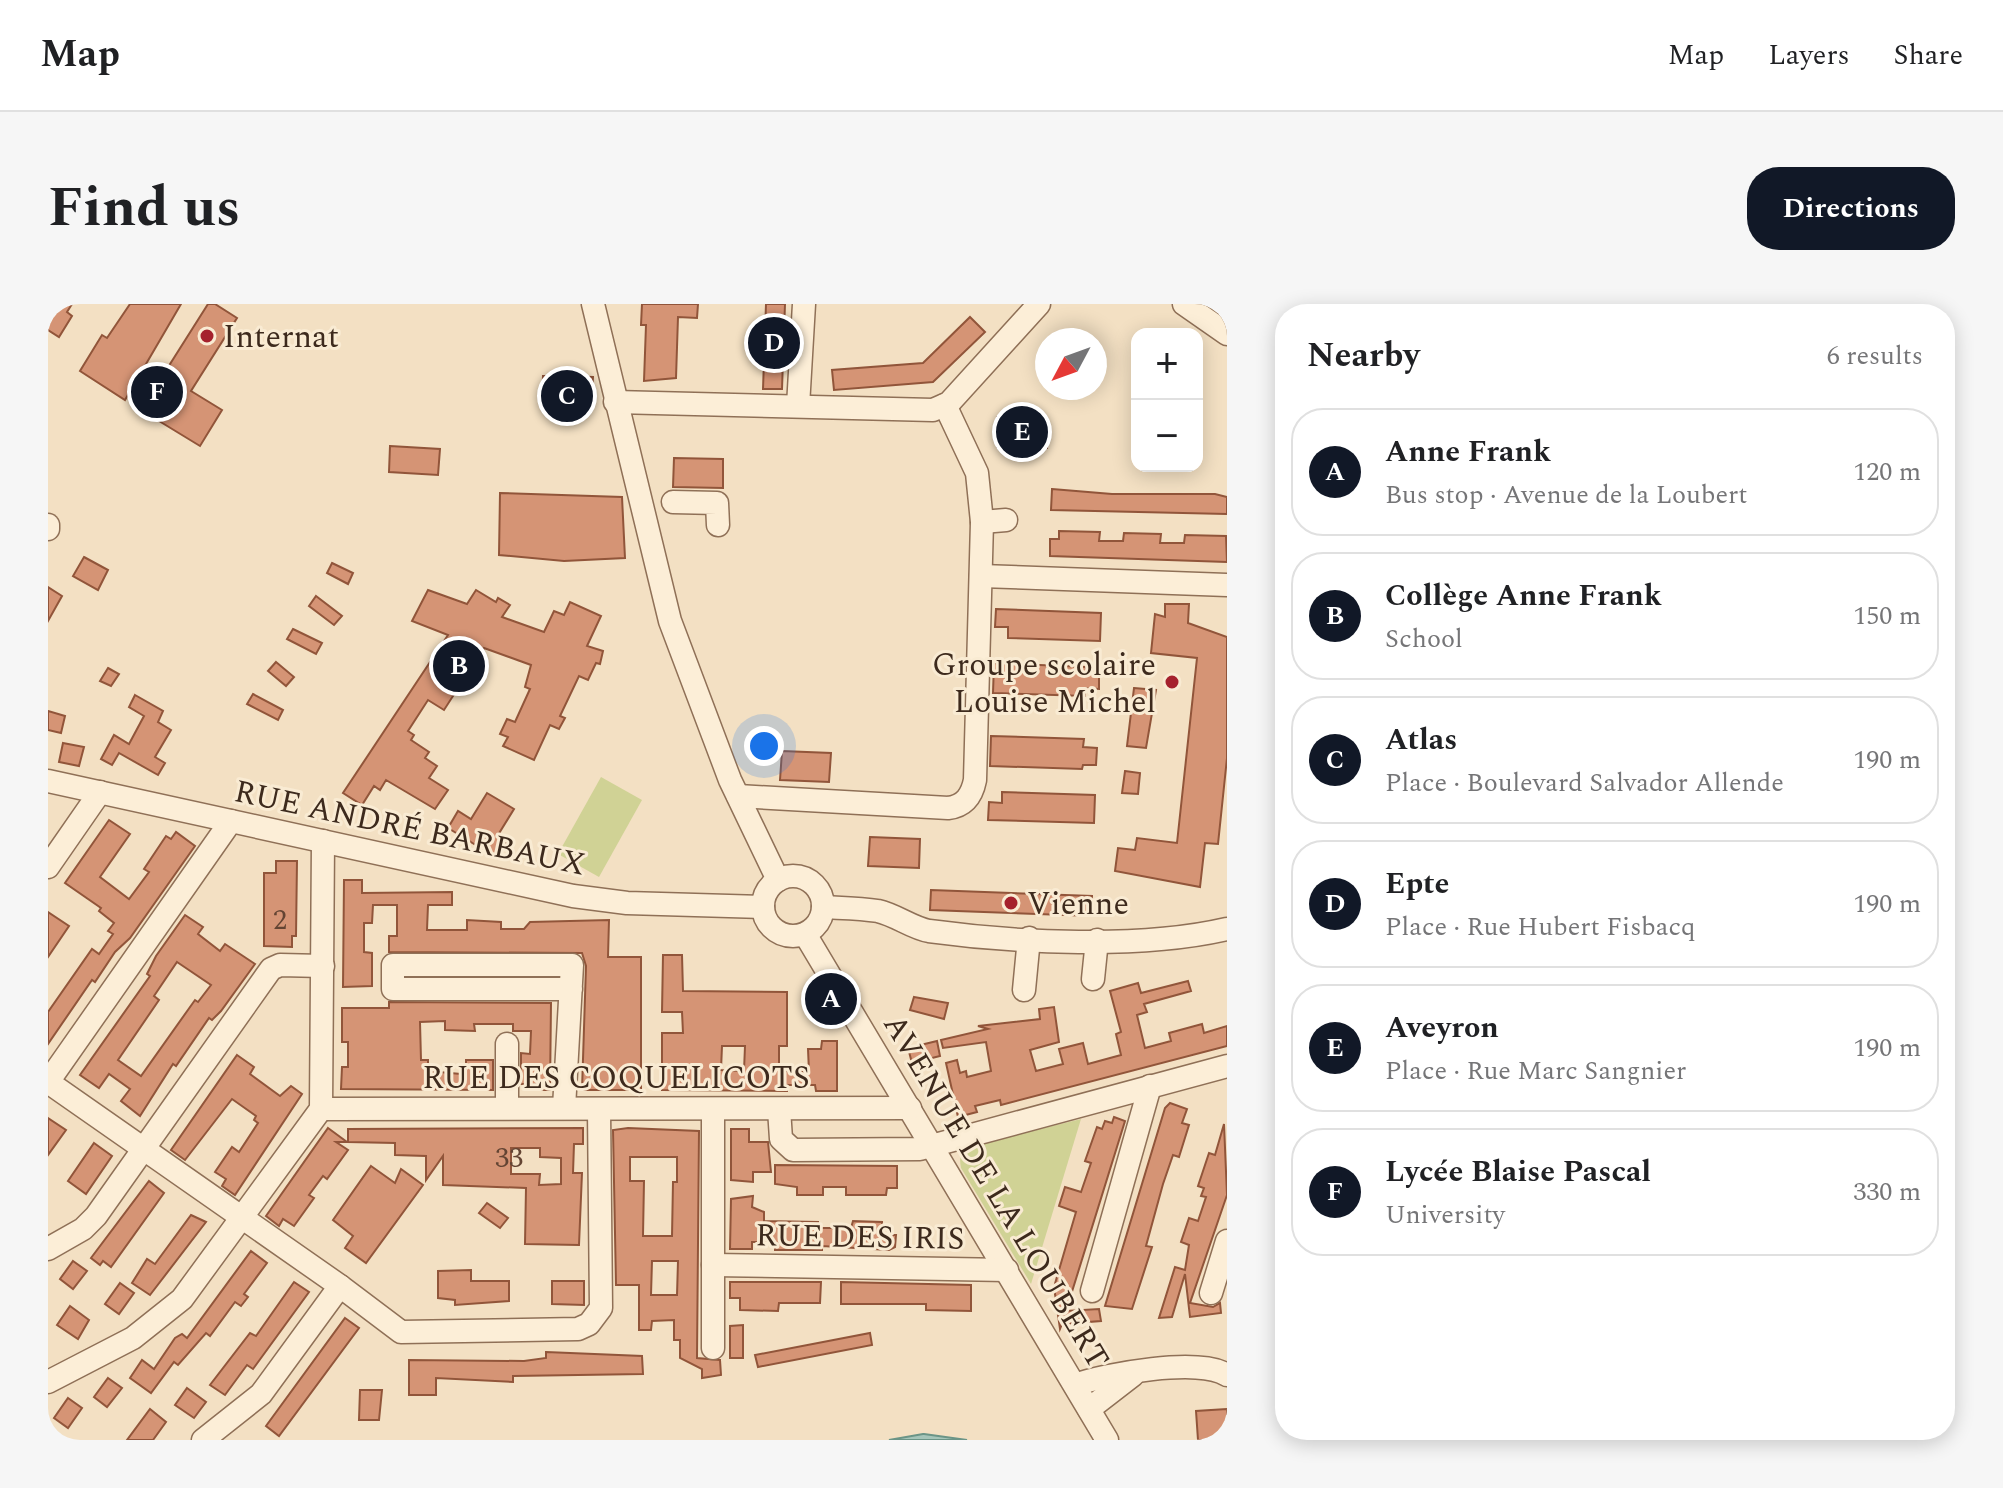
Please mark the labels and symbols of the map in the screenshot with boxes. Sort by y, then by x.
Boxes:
place label: Internat [223,313,339,362]
pin: D [748,313,800,373]
marker: Internat [198,327,216,345]
north arrow [1035,328,1107,400]
pin: F [131,362,183,422]
pin: C [541,366,593,426]
pin: E [996,402,1048,462]
pin: B [433,636,485,696]
place label: Groupe scolaire Louise Michel [932,641,1156,727]
marker: Groupe scolaire Louise Michel [1163,673,1181,691]
your location [744,726,784,766]
street label: RUE ANDRÉ BARBAUX [230,767,590,890]
place label: Vienne [1027,880,1129,929]
marker: Vienne [1002,894,1020,912]
house number: 2 [273,899,287,942]
pin: A [805,969,857,1029]
street label: AVENUE DE LA LOUBERT [870,1005,1121,1379]
street label: RUE DES COQUELICOTS [422,1054,810,1103]
house number: 33 [495,1137,523,1180]
street label: RUE DES IRIS [755,1211,965,1264]

